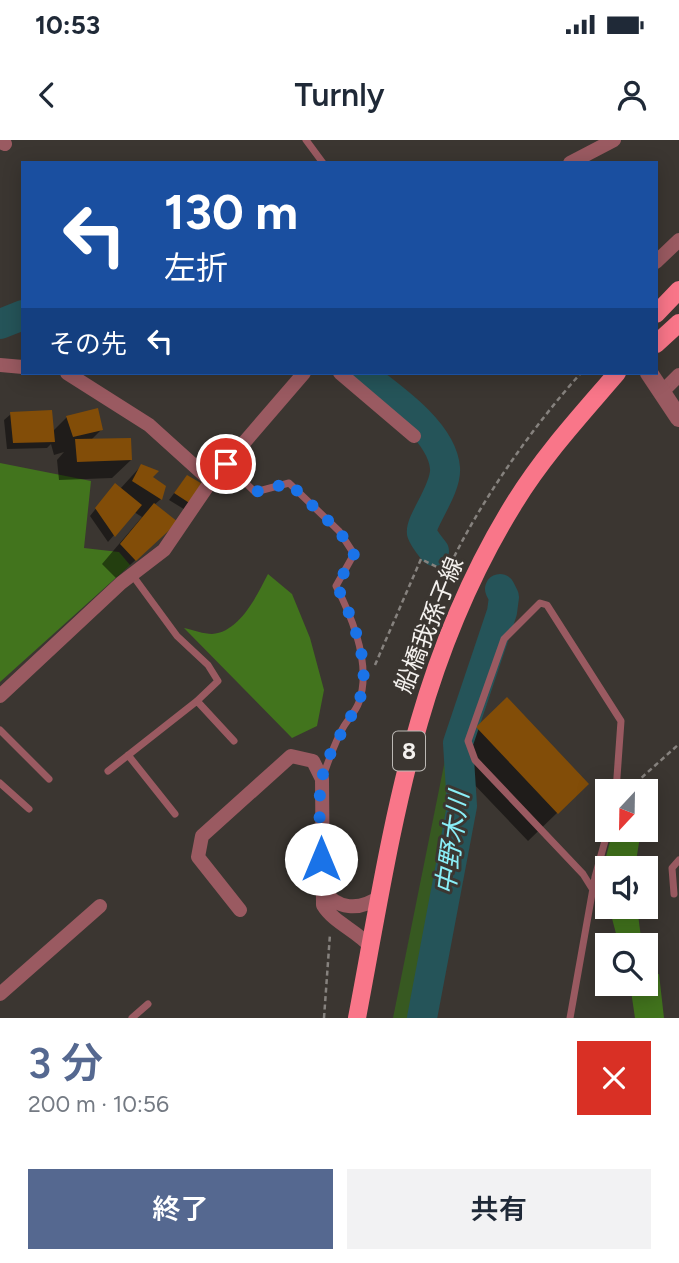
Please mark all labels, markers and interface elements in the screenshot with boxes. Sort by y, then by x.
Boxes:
text: 10:53 [35,9,100,41]
icon: back [28,76,66,114]
text: Turnly [294,76,385,114]
icon: person [613,76,651,114]
text: 130 m [164,182,298,241]
icon: left [49,189,140,280]
text: 左折 [164,249,228,287]
icon: left [141,322,179,360]
text: その先 [49,328,127,360]
pin [196,434,256,494]
icon: arrive [207,445,245,483]
street label: 船橋我孫子線 [388,553,469,697]
road number: 8 [393,732,425,771]
north arrow [595,779,658,842]
map controls [595,779,658,996]
water label: 中野木川 [429,786,475,897]
position arrow [284,822,358,896]
button: sound [595,856,658,919]
button: search [595,933,658,996]
text: 3 分 [28,1038,103,1089]
button: close [577,1041,651,1115]
text: 200 m · 10:56 [28,1090,169,1118]
button: 終了 [28,1169,333,1249]
button: 共有 [347,1169,651,1249]

